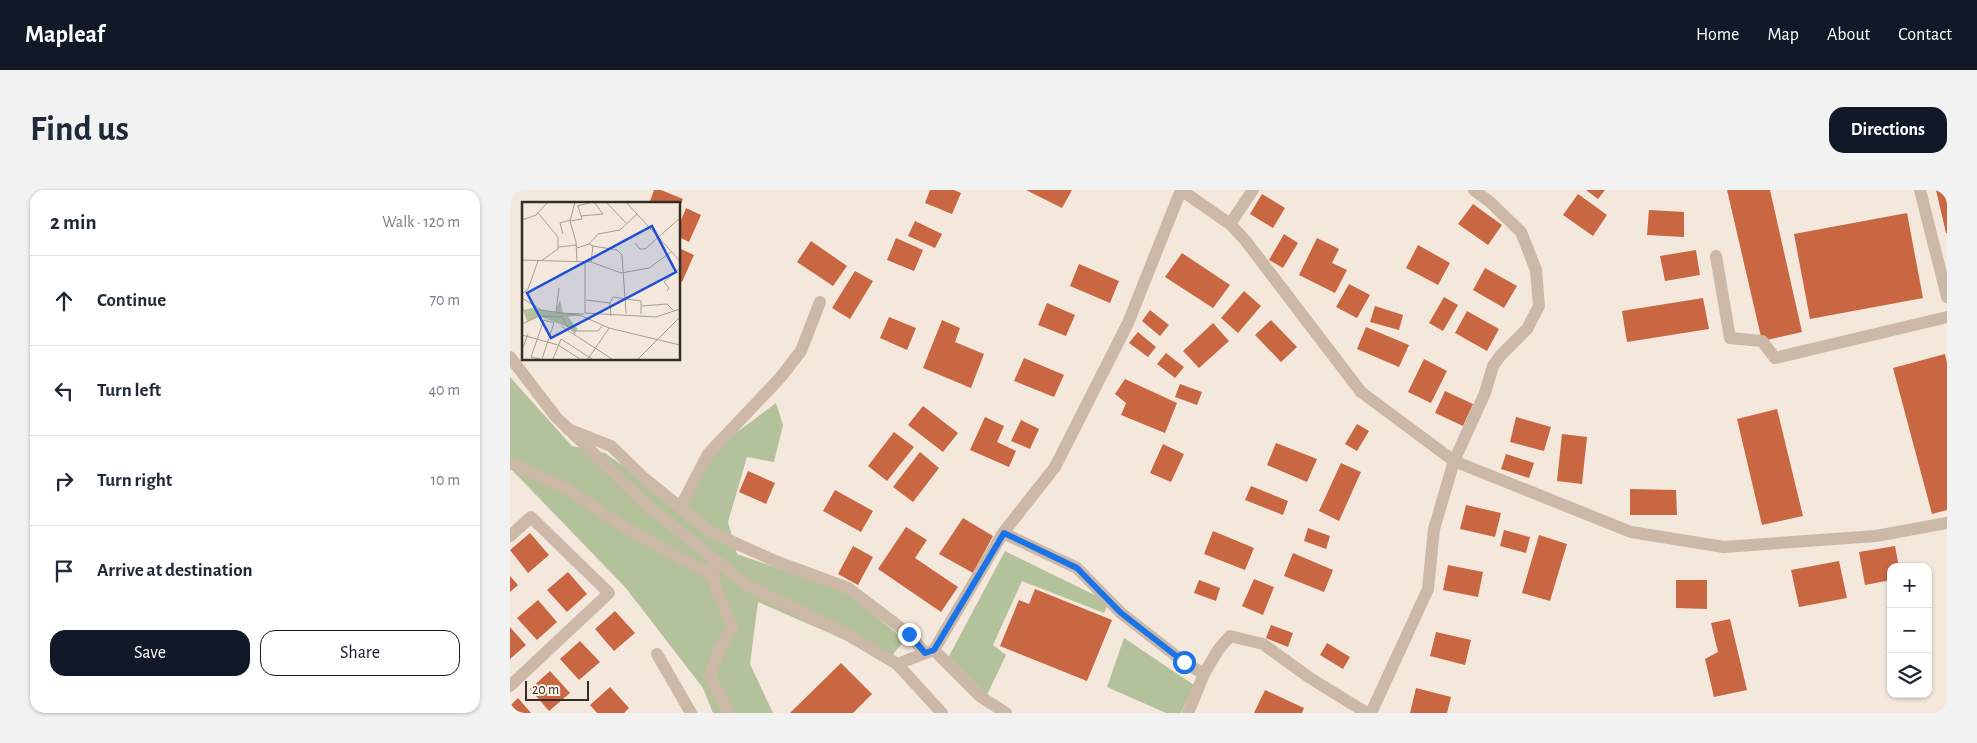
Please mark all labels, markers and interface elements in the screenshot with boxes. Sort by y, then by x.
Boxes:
text: Mapleaf [25,23,105,47]
text: Home [1696,26,1739,44]
text: Map [1767,26,1799,44]
text: About [1827,26,1870,44]
text: Contact [1898,26,1952,44]
button: Directions [1829,107,1947,153]
text: Find us [30,112,129,147]
inset map [522,202,680,360]
text: 2 min [50,212,97,233]
text: Walk · 120 m [382,214,460,230]
icon: ahead [50,287,78,315]
text: Continue [97,291,166,310]
text: 70 m [429,292,460,308]
icon: left [50,377,78,405]
text: Turn left [97,381,161,400]
text: 40 m [428,382,460,398]
icon: right [50,467,78,495]
text: Turn right [97,471,172,490]
text: 10 m [431,472,460,488]
icon: arrive [50,557,78,585]
text: Arrive at destination [97,561,253,580]
map controls [1887,563,1932,698]
button: + [1887,563,1932,608]
button: − [1887,608,1932,653]
route end [898,623,921,646]
button: Save [50,630,250,676]
button: Share [260,630,460,676]
route start [1173,651,1196,674]
button: layers [1887,653,1932,698]
scale bar [525,678,589,701]
text: 20 m [532,683,559,697]

